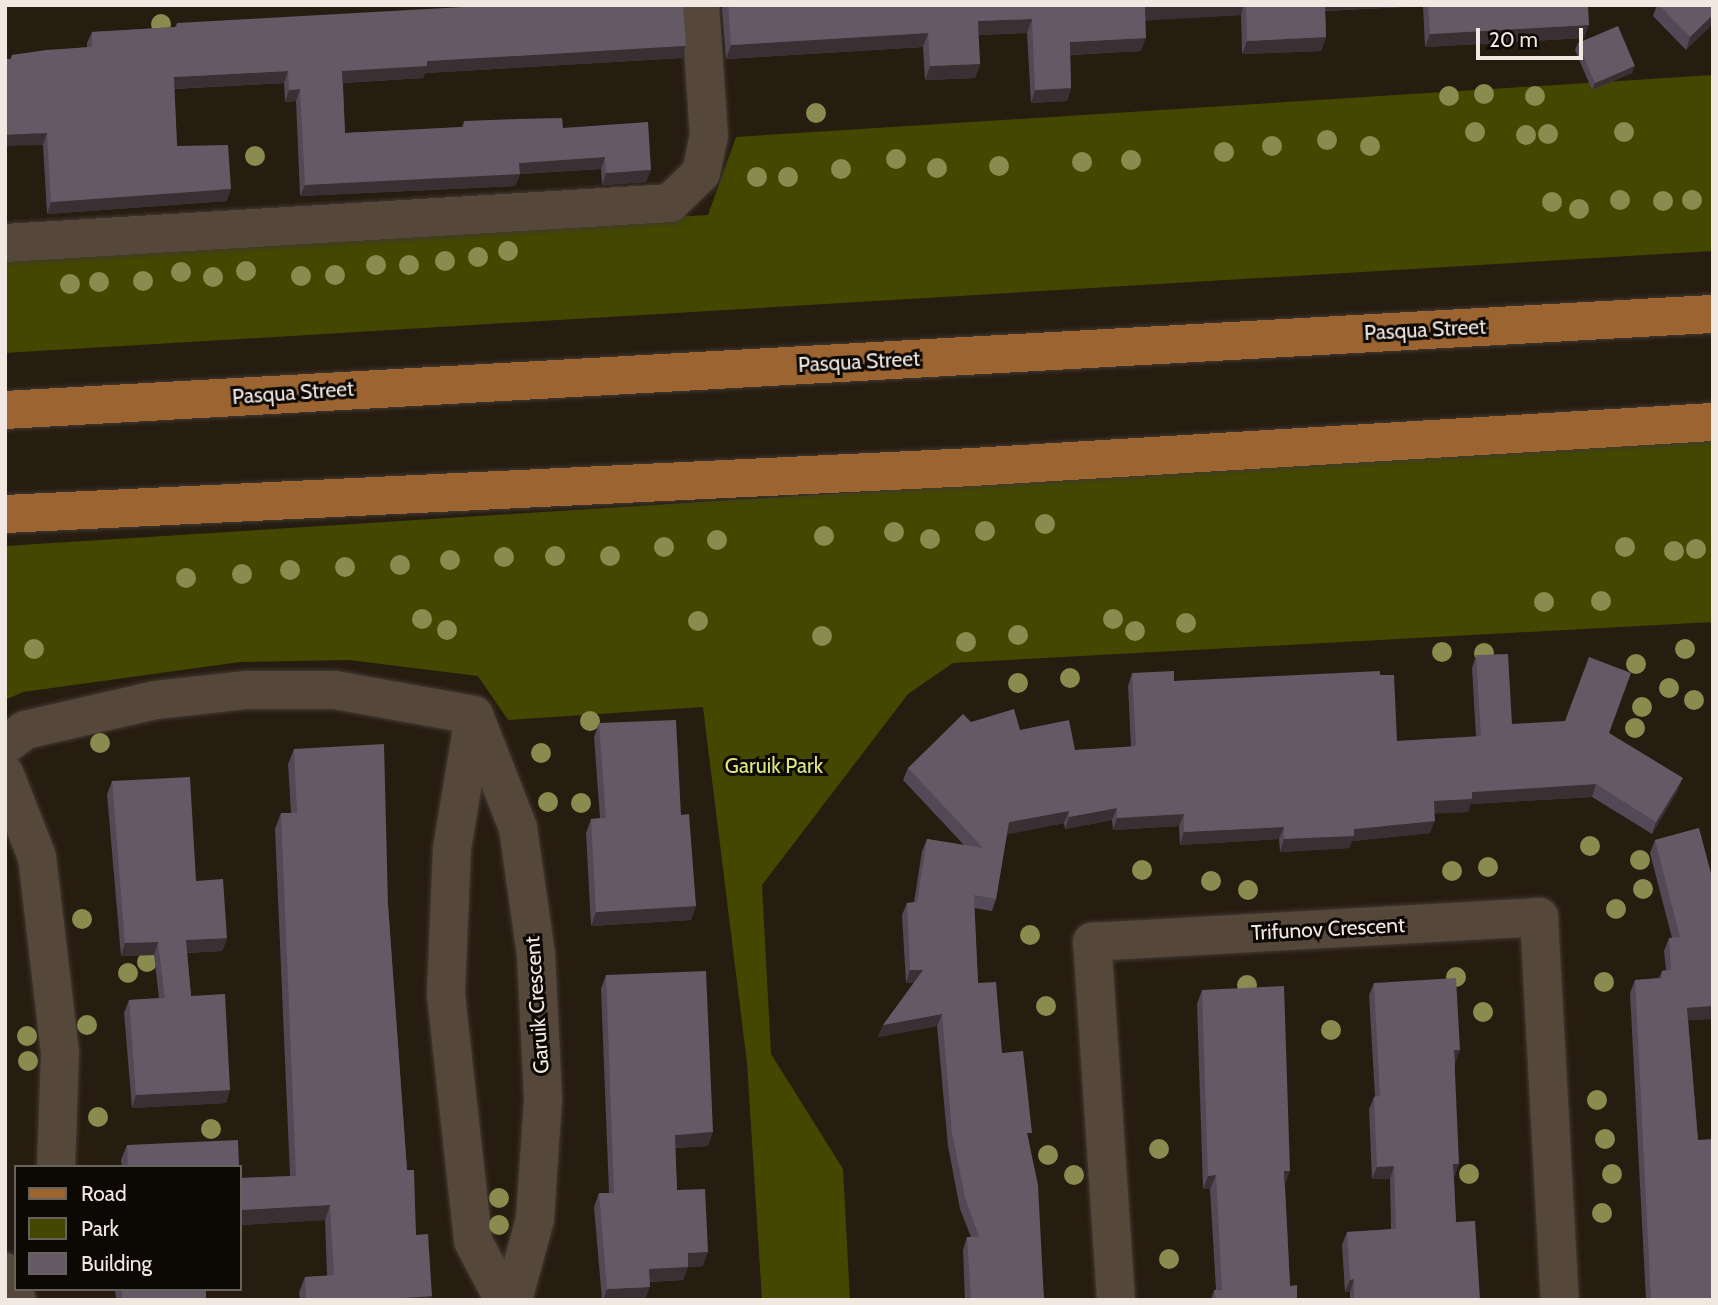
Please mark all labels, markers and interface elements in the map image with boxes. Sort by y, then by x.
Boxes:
scale bar [1480,14,1587,58]
text: 20 m [1489,27,1538,52]
street label: Pasqua Street [1363,314,1487,346]
street label: Pasqua Street [797,346,921,378]
street label: Pasqua Street [231,376,355,410]
park label: Garuik Park [725,753,823,779]
street label: Trifunov Crescent [1250,912,1406,946]
street label: Garuik Crescent [520,935,554,1075]
legend [14,1165,242,1291]
text: Road [81,1181,127,1206]
text: Park [81,1216,119,1241]
text: Building [81,1251,152,1276]

